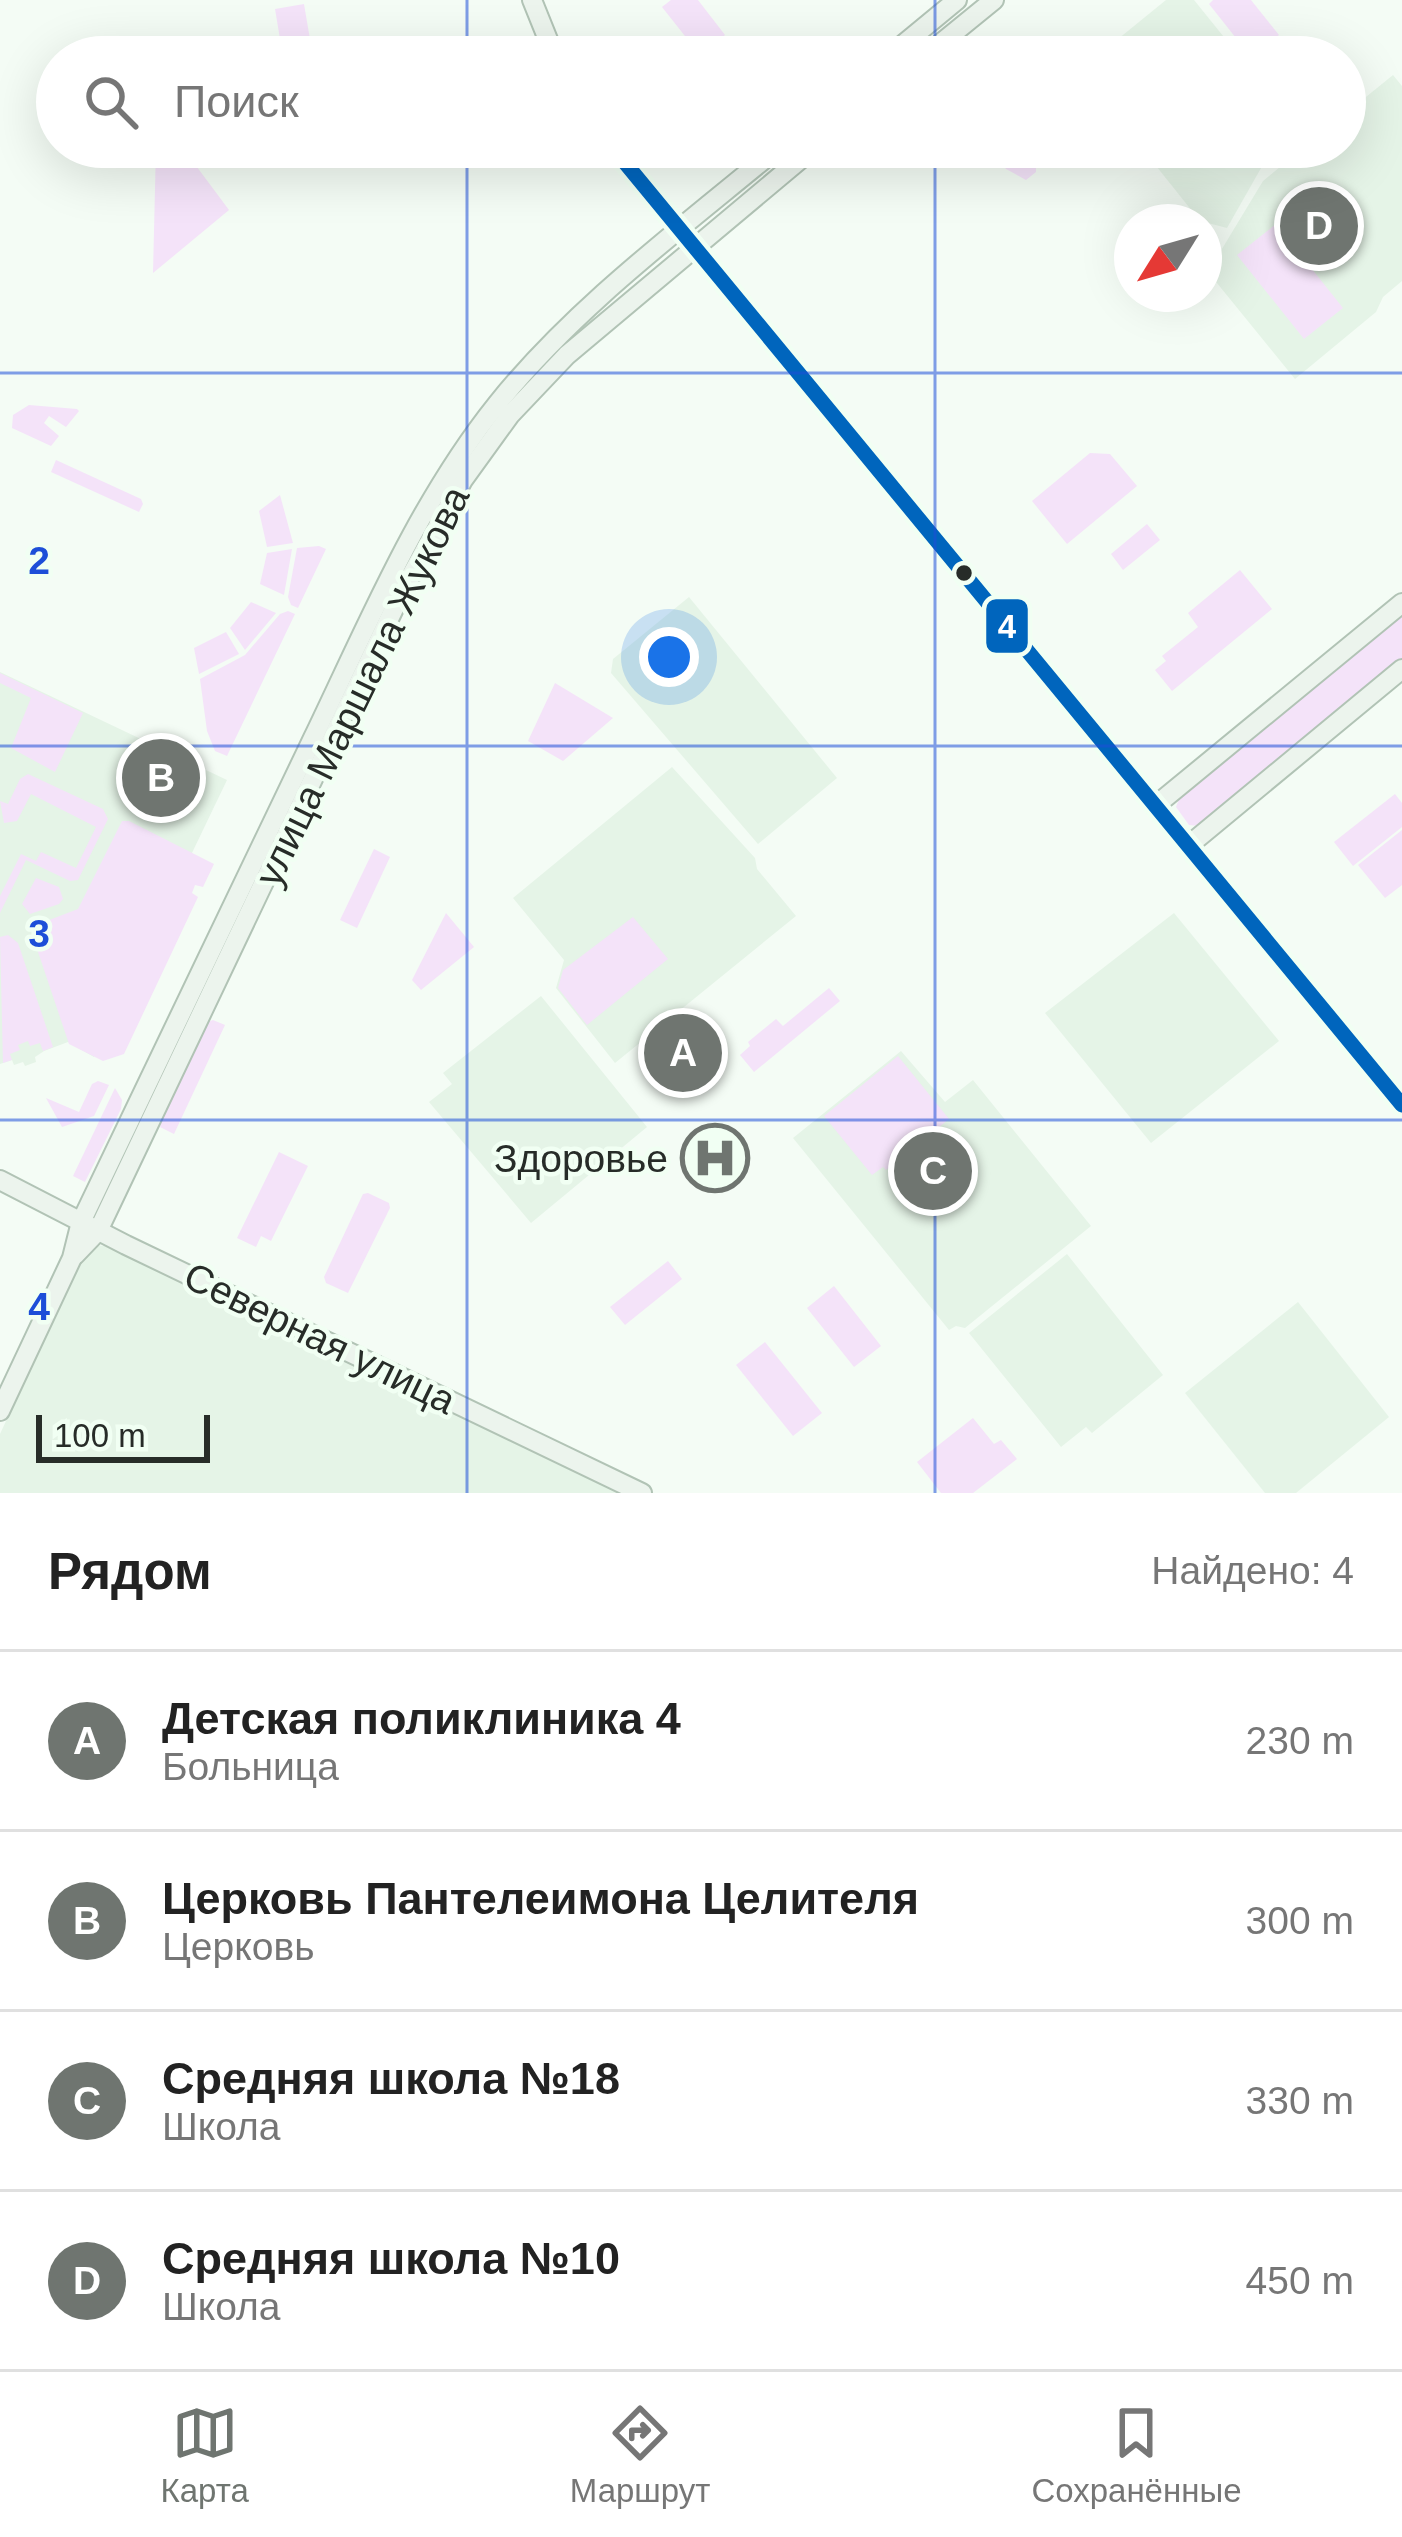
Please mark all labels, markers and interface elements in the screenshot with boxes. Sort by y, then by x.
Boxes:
search box [36,36,1366,168]
icon: search [78,69,144,135]
text: Поиск [174,76,299,127]
pin: D [1280,181,1358,271]
north arrow [1114,204,1222,312]
street label: улица Маршала Жукова [246,479,478,893]
text: 2 [28,539,50,582]
unlabelled marker [953,562,975,584]
line badge: 4 [984,597,1030,655]
text: 4 [998,608,1017,645]
your location [639,627,699,687]
pin: B [122,733,200,823]
text: 3 [28,912,50,955]
pin: A [644,1008,722,1098]
hospital icon: Здоровье [680,1123,750,1193]
pin: C [894,1126,972,1216]
place label: Здоровье [494,1137,668,1180]
street label: Северная улица [178,1254,463,1422]
text: 4 [28,1285,50,1328]
scale bar [36,1409,210,1462]
text: 100 m [54,1417,146,1454]
text: Рядом [48,1543,212,1600]
text: Найдено: 4 [1151,1549,1354,1592]
text: Детская поликлиника 4 [162,1693,681,1744]
text: A [73,1719,101,1762]
text: 230 m [1246,1719,1354,1762]
text: Больница [162,1745,339,1788]
text: Церковь Пантелеимона Целителя [162,1873,919,1924]
text: B [73,1899,101,1942]
text: 300 m [1246,1899,1354,1942]
text: Церковь [162,1925,314,1968]
text: Средняя школа №18 [162,2053,620,2104]
text: C [73,2079,101,2122]
text: 330 m [1246,2079,1354,2122]
text: Школа [162,2105,281,2148]
text: Средняя школа №10 [162,2233,620,2284]
text: D [73,2259,101,2302]
text: 450 m [1246,2259,1354,2302]
text: Школа [162,2285,281,2328]
tab: Карта [160,2400,249,2510]
tab: Маршрут [570,2400,710,2510]
tab: Сохранённые [1031,2400,1242,2510]

